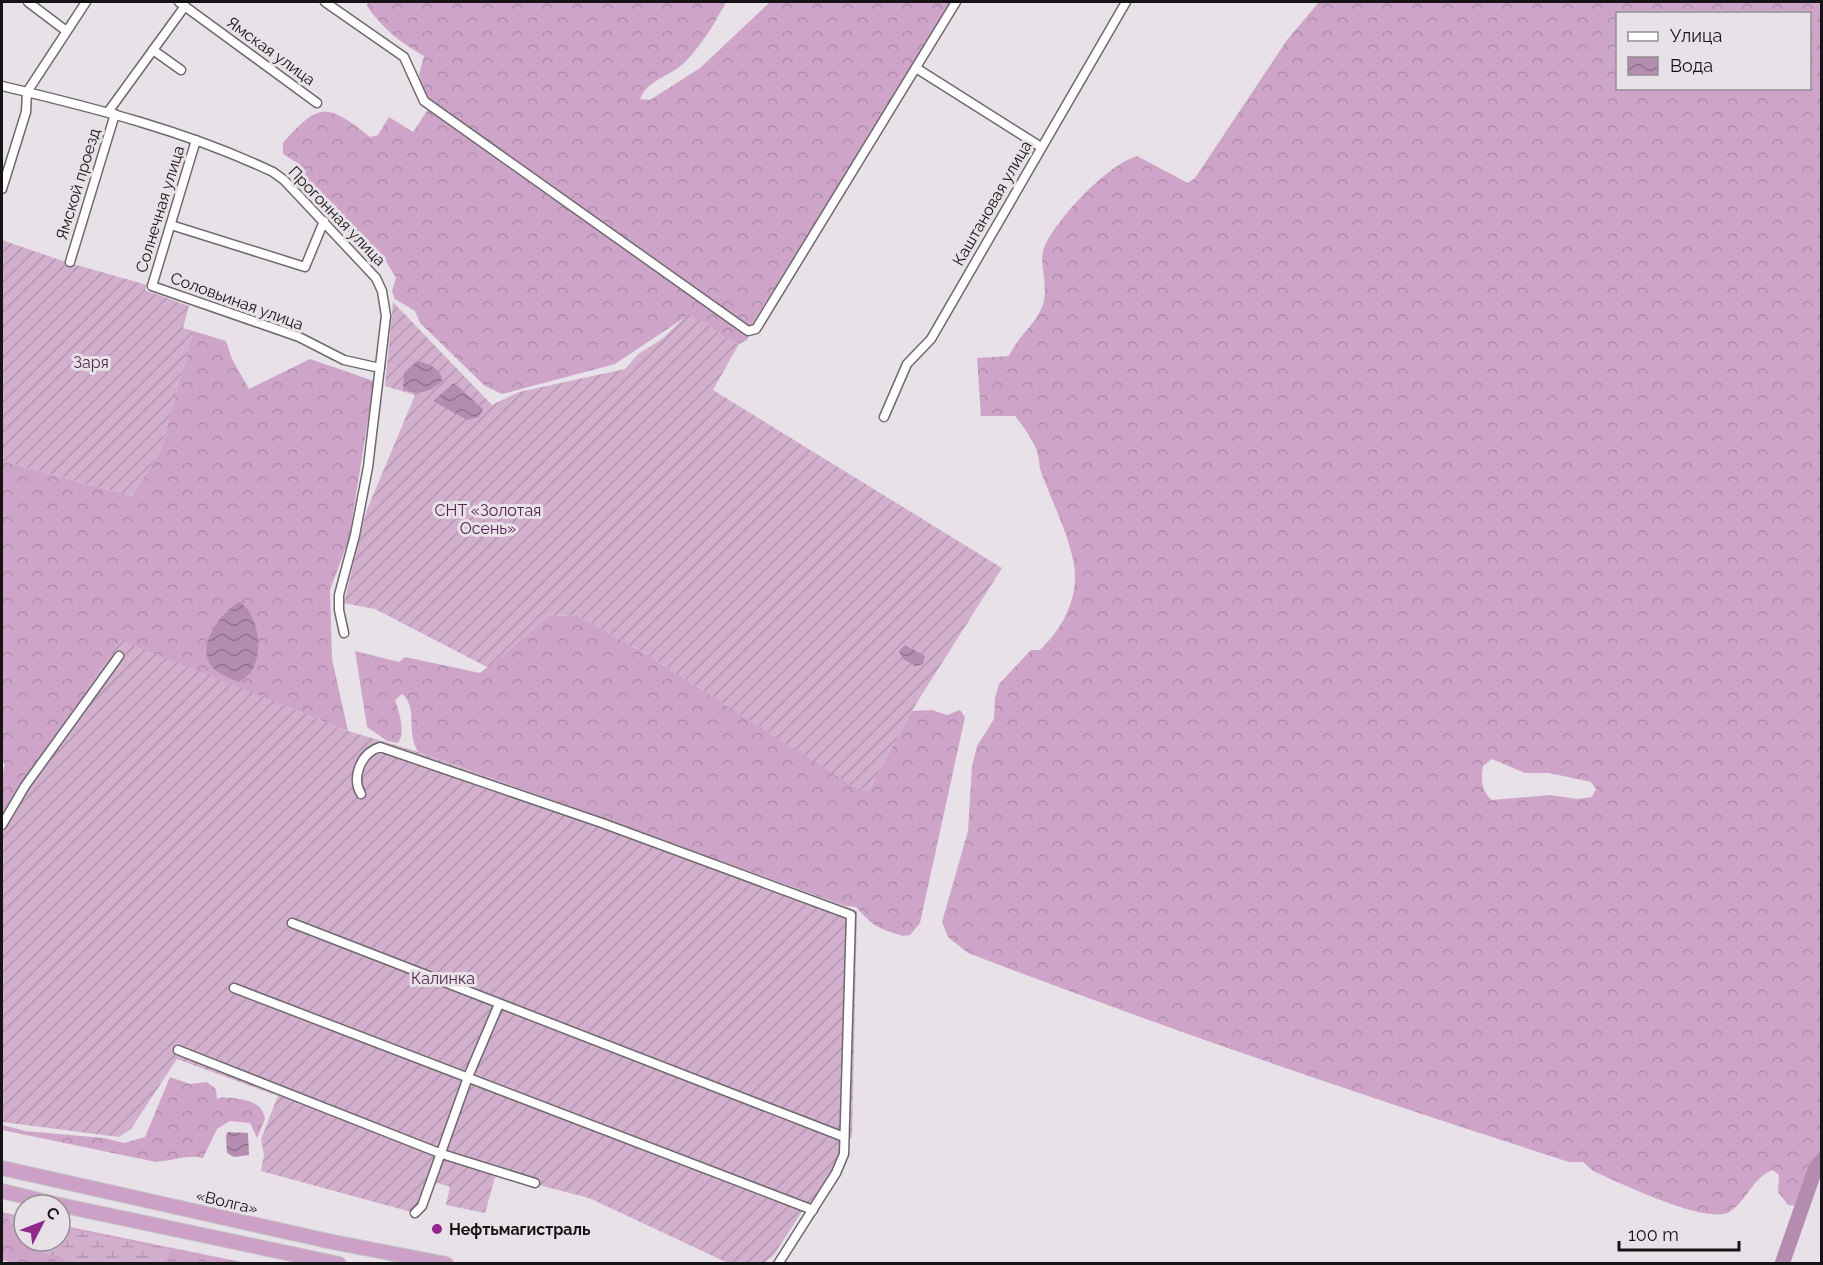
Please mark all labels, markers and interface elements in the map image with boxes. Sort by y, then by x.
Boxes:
legend [1616,12,1811,90]
street label: Ямская улица [223,13,319,89]
text: Улица [1670,25,1722,46]
text: Вода [1670,55,1713,76]
street label: Ямской проезд [52,126,104,242]
street label: Каштановая улица [948,137,1036,269]
street label: Солнечная улица [132,143,188,275]
street label: Прогонная улица [285,162,389,270]
street label: Соловьиная улица [168,268,306,334]
park label: Заря [73,353,109,372]
park label: СНТ «Золотая Осень» [435,501,541,538]
park label: Калинка [411,969,475,988]
street label: «Волга» [194,1186,260,1218]
north arrow [12,1193,72,1253]
text: С [42,1203,64,1224]
scale bar [1619,1214,1739,1252]
place label: Нефтьмагистраль [449,1220,591,1239]
marker: Нефтьмагистраль [430,1222,444,1236]
text: 100 m [1628,1224,1679,1245]

